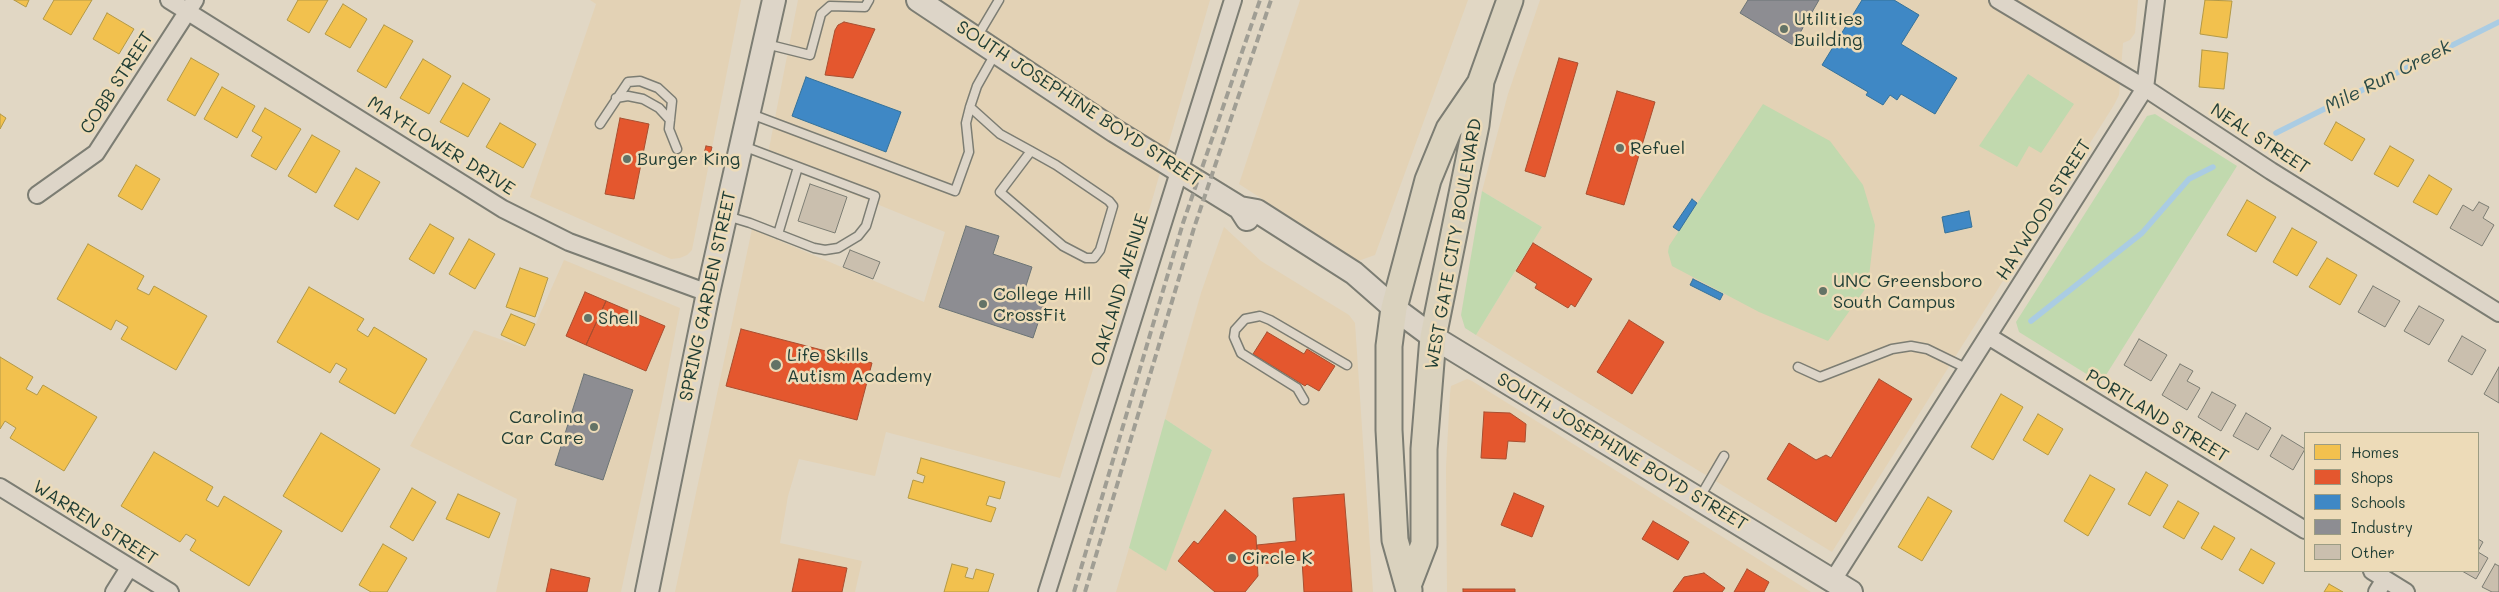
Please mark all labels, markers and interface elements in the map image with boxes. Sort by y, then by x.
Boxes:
place label: Utilities Building [1794,8,1863,50]
street label: SOUTH JOSEPHINE BOYD STREET [952,16,1206,192]
marker: Utilities Building [1778,23,1790,35]
street label: COBB STREET [76,28,158,138]
water label: Mile Run Creek [2321,35,2455,119]
street label: MAYFLOWER DRIVE [363,92,519,200]
street label: NEAL STREET [2206,99,2314,179]
street label: WEST GATE CITY BOULEVARD [1421,117,1487,371]
street label: HAYWOOD STREET [1992,136,2096,284]
place label: Refuel [1630,137,1685,159]
marker: Refuel [1614,142,1626,154]
place label: Burger King [637,148,740,170]
marker: Burger King [621,153,633,165]
street label: SPRING GARDEN STREET [675,189,741,403]
street label: OAKLAND AVENUE [1087,211,1153,369]
place label: UNC Greensboro South Campus [1833,270,1982,312]
place label: College Hill CrossFit [993,283,1091,326]
marker: UNC Greensboro South Campus [1817,285,1829,297]
marker: College Hill CrossFit [977,298,989,310]
place label: Shell [598,307,638,329]
marker: Shell [582,312,594,324]
place label: Life Skills Autism Academy [787,344,932,386]
marker: Life Skills Autism Academy [769,358,783,372]
street label: PORTLAND STREET [2082,365,2232,467]
street label: SOUTH JOSEPHINE BOYD STREET [1493,368,1751,536]
place label: Carolina Car Care [501,406,584,448]
marker: Carolina Car Care [588,421,600,433]
legend [2304,432,2479,572]
text: Homes [2351,442,2399,462]
text: Shops [2351,467,2393,487]
street label: WARREN STREET [29,476,161,570]
text: Schools [2351,492,2406,512]
text: Industry [2351,517,2413,537]
text: Other [2351,542,2395,562]
place label: Circle K [1242,547,1312,569]
marker: Circle K [1226,552,1238,564]

